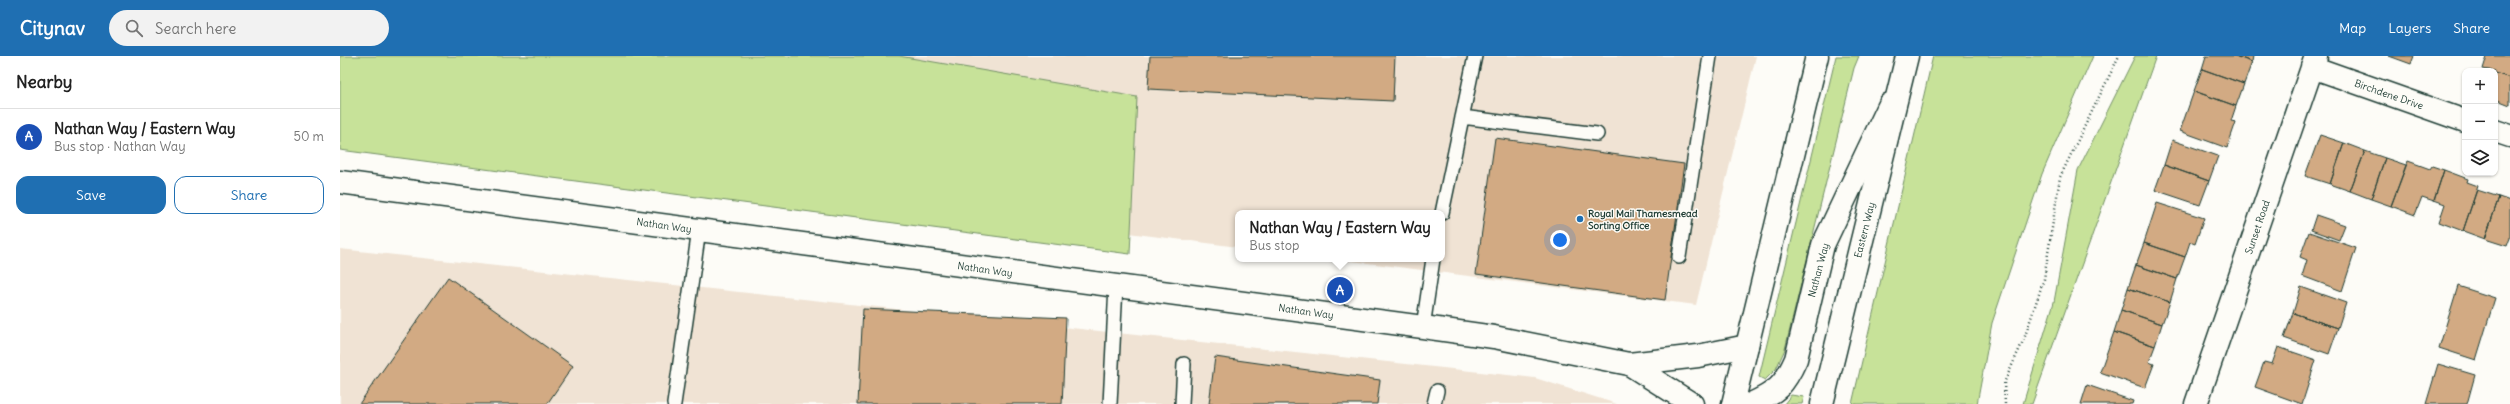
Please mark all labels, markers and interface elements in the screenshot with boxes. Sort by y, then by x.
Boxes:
search box [109,10,389,46]
text: Citynav [20,16,85,40]
icon: search [123,17,145,39]
text: Search here [155,19,236,38]
text: Map [2339,19,2366,37]
text: Layers [2388,19,2431,37]
text: Share [2453,19,2490,37]
map controls [2462,68,2498,176]
button: + [2462,68,2498,104]
text: Nearby [16,71,72,93]
street label: Birchdene Drive [2353,77,2425,112]
button: − [2462,104,2498,140]
text: Nathan Way / Eastern Way [54,119,236,138]
text: A [25,128,33,145]
text: 50 m [293,128,324,145]
text: Bus stop · Nathan Way [54,138,186,155]
button: layers [2462,140,2498,176]
button: Save [16,176,166,214]
button: Share [174,176,324,214]
street label: Sunset Road [2242,198,2273,256]
street label: Eastern Way [1851,201,1878,259]
place label: Royal Mail Thamesmead Sorting Office [1588,207,1698,232]
popup [1235,210,1445,262]
marker: Royal Mail Thamesmead Sorting Office [1575,214,1585,224]
street label: Nathan Way [635,215,692,236]
text: Nathan Way / Eastern Way [1249,218,1431,237]
your location [1550,230,1570,250]
text: Bus stop [1249,237,1299,254]
street label: Nathan Way [1805,242,1832,299]
street label: Nathan Way [956,259,1013,280]
pin: A [1327,275,1353,305]
street label: Nathan Way [1277,301,1334,322]

